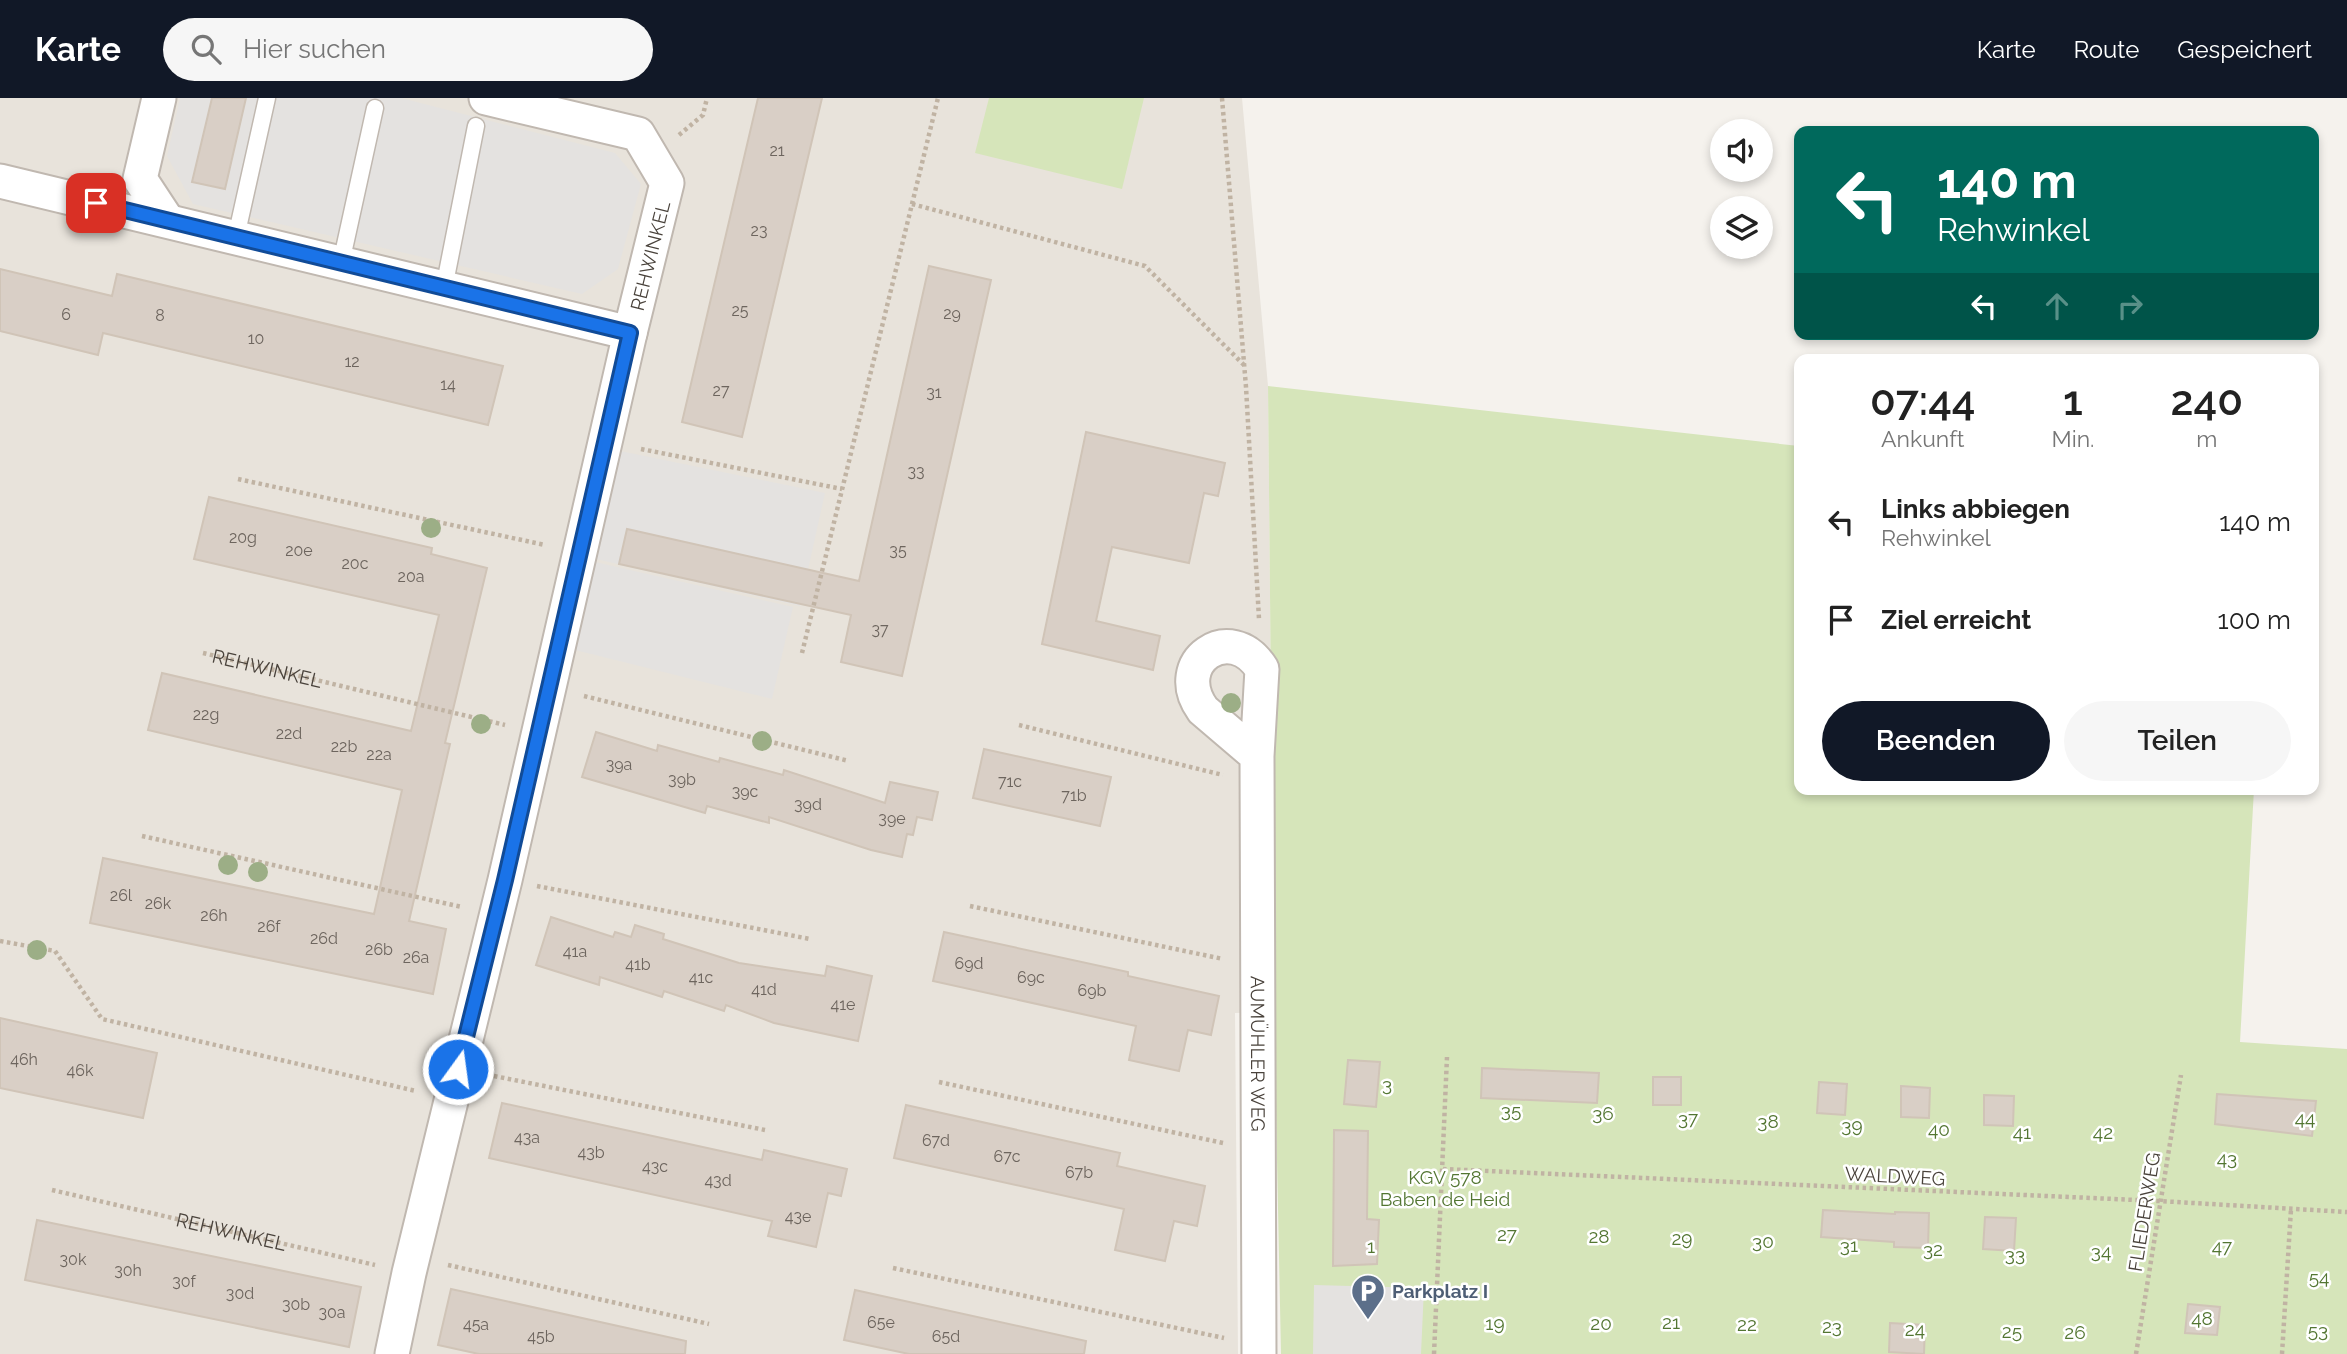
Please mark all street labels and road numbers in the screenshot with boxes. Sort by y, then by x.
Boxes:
street label: REHWINKEL [626,199,674,313]
street label: REHWINKEL [210,645,324,692]
street label: AUMÜHLER WEG [1247,976,1269,1132]
street label: FLIEDERWEG [2124,1151,2164,1273]
street label: WALDWEG [1844,1162,1946,1190]
street label: REHWINKEL [174,1208,288,1255]

